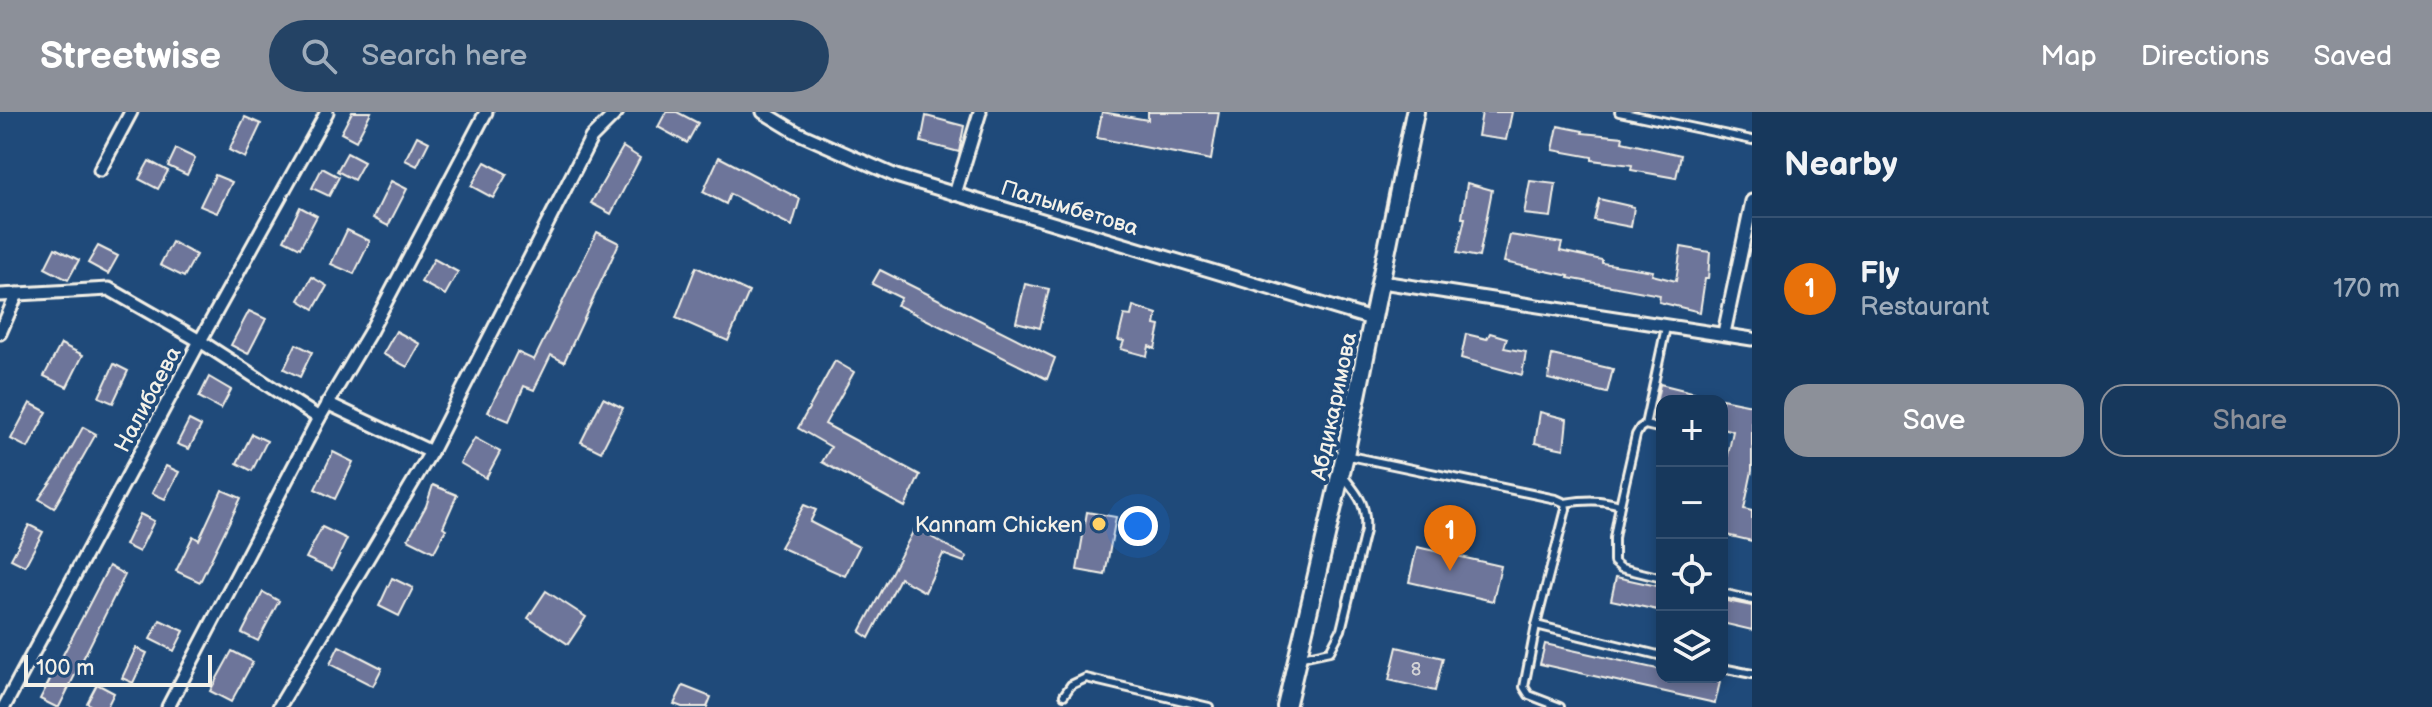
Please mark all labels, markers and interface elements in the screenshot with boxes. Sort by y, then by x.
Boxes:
search box [269,20,829,92]
text: Streetwise [40,34,221,79]
icon: search [297,34,341,78]
text: Search here [361,38,527,74]
text: Map [2040,40,2097,73]
text: Directions [2141,40,2269,73]
text: Saved [2313,40,2392,73]
text: Nearby [1784,144,1898,185]
street label: Палымбетова [998,175,1142,242]
text: Fly [1860,256,1899,292]
text: 1 [1805,274,1815,305]
text: 170 m [2333,274,2400,305]
text: Restaurant [1860,292,1989,323]
street label: Абдикаримова [1305,330,1363,484]
street label: Налибаева [109,342,187,457]
button: Save [1784,384,2084,457]
button: Share [2100,384,2400,457]
map controls [1656,395,1728,683]
button: + [1656,395,1728,467]
button: − [1656,467,1728,539]
pin: 1 [1424,505,1476,571]
your location [1118,506,1158,546]
place label: Kannam Chicken [915,512,1083,539]
marker: Kannam Chicken [1090,515,1108,533]
button: locate [1656,539,1728,611]
button: layers [1656,611,1728,683]
scale bar [24,651,212,687]
text: 100 m [36,655,95,682]
house number: 8 [1411,659,1421,680]

